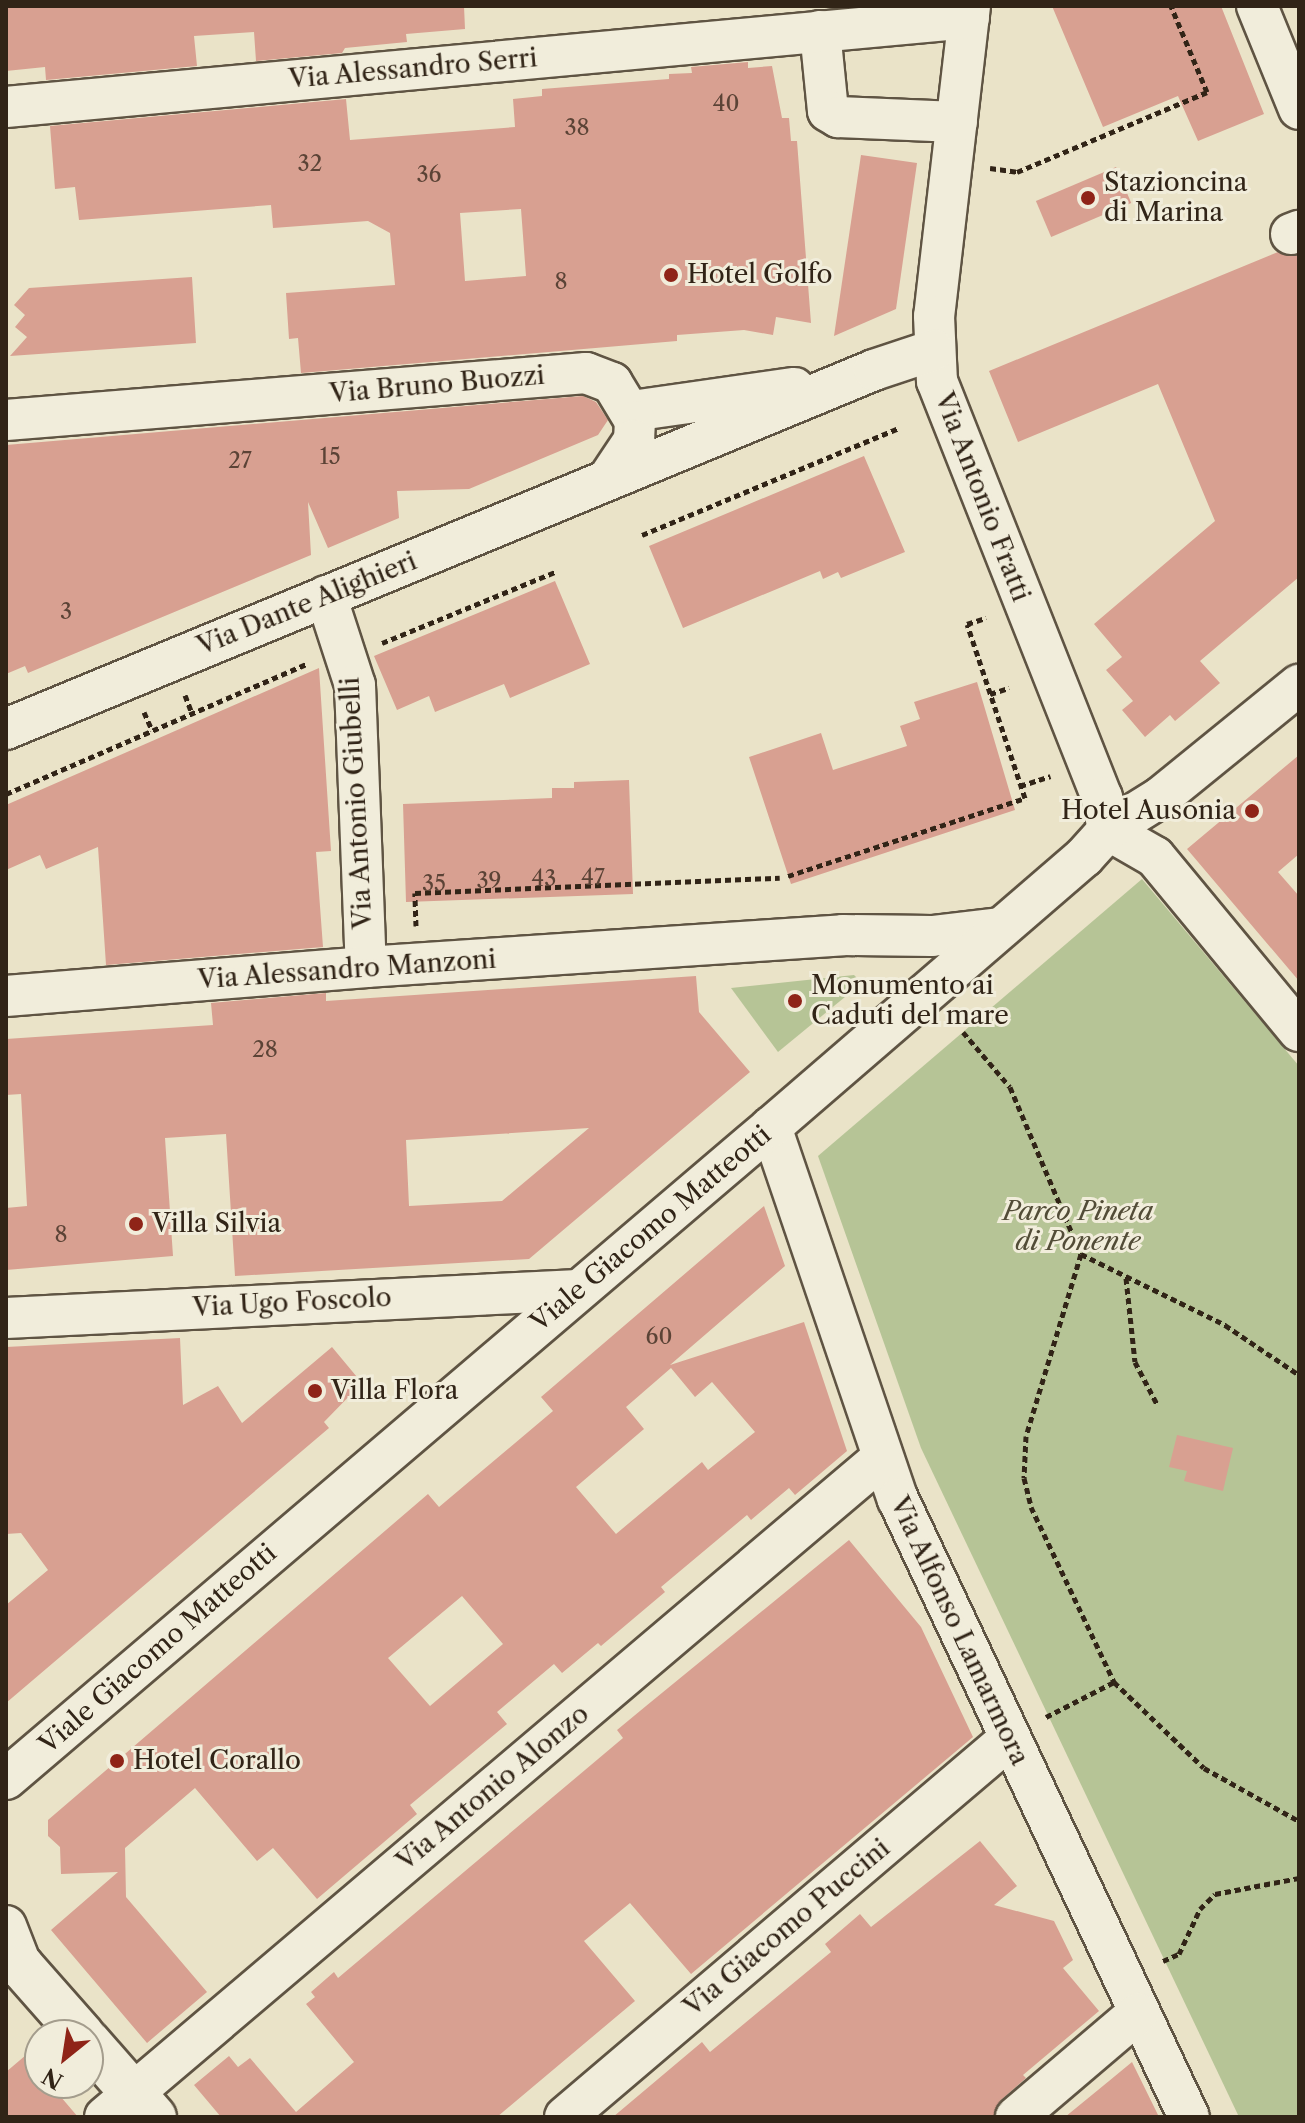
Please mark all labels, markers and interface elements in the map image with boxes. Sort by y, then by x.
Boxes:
street label: Via Alessandro Serri [287,43,539,95]
house number: 40 [713,91,739,117]
house number: 38 [564,115,590,141]
house number: 32 [298,151,322,177]
house number: 36 [417,162,441,188]
place label: Stazioncina di Marina [1104,167,1248,228]
marker: Stazioncina di Marina [1079,189,1097,207]
place label: Hotel Golfo [687,259,833,291]
marker: Hotel Golfo [662,266,680,284]
house number: 8 [554,269,568,295]
street label: Via Bruno Buozzi [328,360,546,410]
street label: Via Antonio Fratti [928,387,1036,607]
house number: 15 [319,444,341,470]
house number: 27 [228,448,252,474]
street label: Via Dante Alighieri [192,545,422,663]
house number: 3 [60,599,72,625]
street label: Via Antonio Giubelli [335,676,379,930]
place label: Hotel Ausonia [1060,795,1236,827]
marker: Hotel Ausonia [1243,802,1261,820]
house number: 47 [581,865,605,891]
house number: 43 [532,866,556,892]
house number: 39 [476,868,502,894]
house number: 35 [422,871,446,897]
street label: Via Alessandro Manzoni [196,944,498,996]
place label: Monumento ai Caduti del mare [811,970,1009,1032]
marker: Monumento ai Caduti del mare [786,992,804,1010]
house number: 28 [252,1037,278,1063]
street label: Viale Giacomo Matteotti [525,1119,777,1339]
park label: Parco Pineta di Ponente [1003,1196,1153,1258]
place label: Villa Silvia [152,1208,281,1240]
marker: Villa Silvia [127,1215,145,1233]
house number: 8 [54,1222,68,1248]
street label: Via Ugo Foscolo [192,1282,392,1324]
house number: 60 [646,1324,672,1350]
place label: Villa Flora [331,1375,459,1407]
marker: Villa Flora [306,1382,324,1400]
street label: Via Alfonso Lamarmora [883,1491,1035,1771]
street label: Viale Giacomo Matteotti [33,1538,283,1760]
street label: Via Antonio Alonzo [390,1698,596,1878]
place label: Hotel Corallo [133,1745,301,1777]
marker: Hotel Corallo [108,1752,126,1770]
street label: Via Giacomo Puccini [678,1833,896,2023]
north arrow [24,2019,104,2099]
text: N [38,2062,68,2095]

